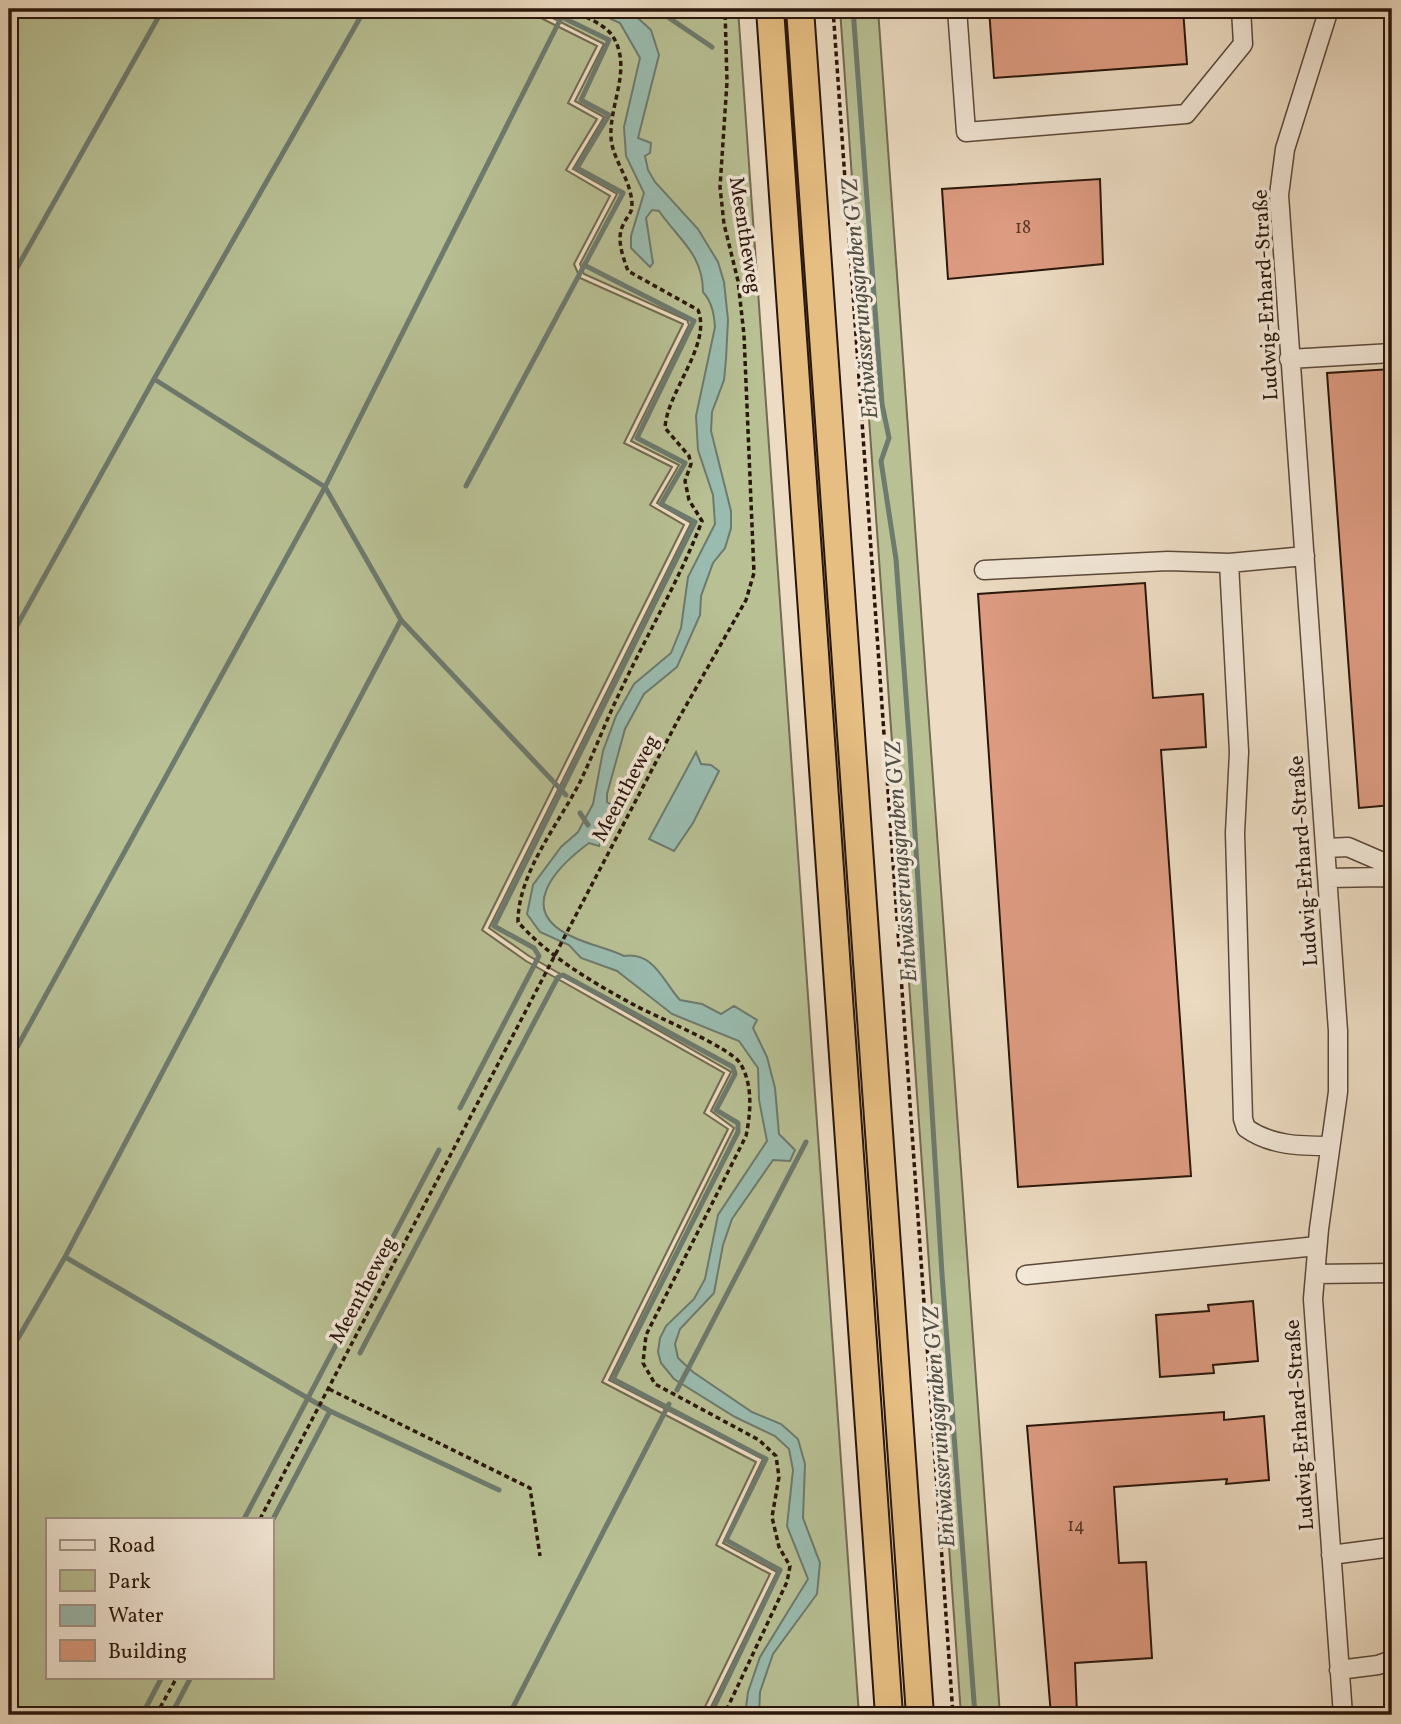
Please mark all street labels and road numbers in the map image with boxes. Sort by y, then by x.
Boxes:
street label: Meentheweg [721,175,768,296]
street label: Ludwig-Erhard-Straße [1246,189,1287,401]
street label: Meentheweg [586,730,667,848]
street label: Ludwig-Erhard-Straße [1283,754,1326,967]
street label: Meentheweg [323,1232,404,1350]
street label: Ludwig-Erhard-Straße [1279,1318,1322,1531]

